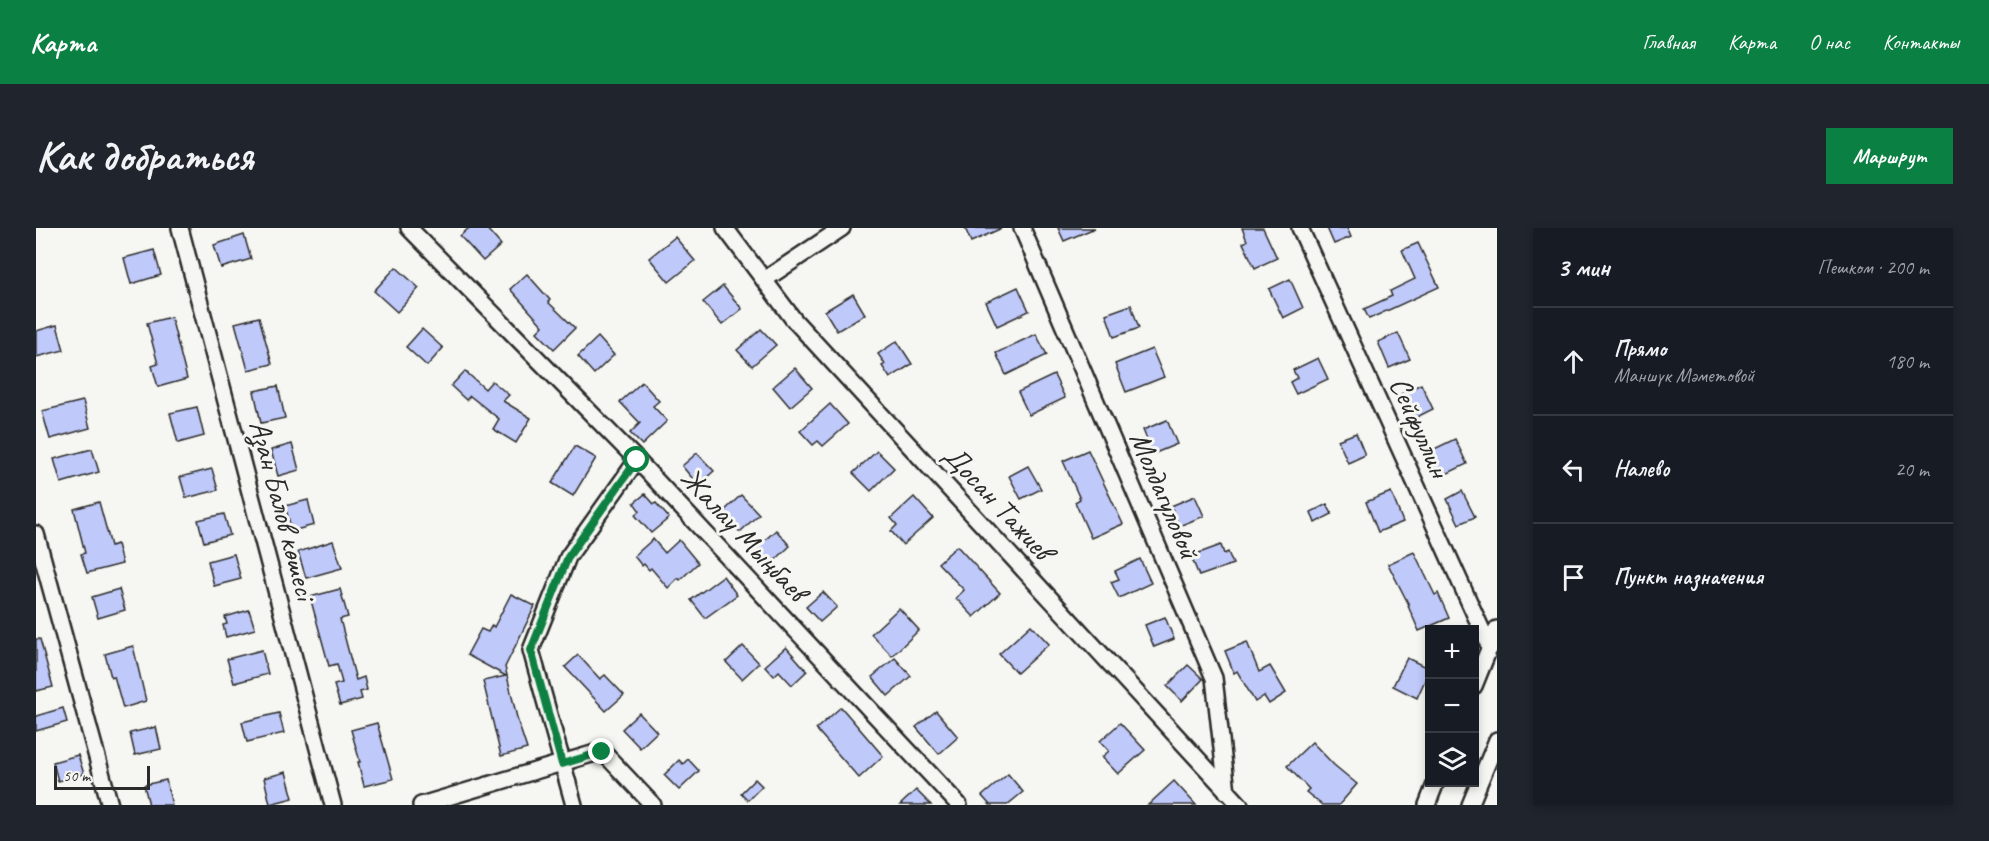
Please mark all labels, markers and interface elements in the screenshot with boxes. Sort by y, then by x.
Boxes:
text: Карта [30,25,97,60]
text: Главная [1642,29,1695,55]
text: Карта [1728,29,1776,55]
text: О нас [1809,29,1850,55]
text: Контакты [1883,29,1959,55]
button: Маршрут [1826,128,1953,184]
text: Как добраться [36,130,253,183]
text: 3 мин [1557,251,1610,284]
text: Пешком · 200 m [1817,255,1929,280]
text: Прямо [1614,335,1666,363]
icon: ahead [1557,345,1590,378]
text: 180 m [1886,349,1929,374]
text: Маншүк Мәметовой [1614,363,1754,388]
street label: Сейфуллин [1381,371,1460,485]
street label: Азан Балов көшесі [241,416,326,607]
street label: Молдагуловой [1121,426,1209,566]
street label: Досан Тажиев [935,436,1066,573]
route start [623,446,649,472]
icon: left [1557,453,1590,486]
text: Налево [1614,455,1670,483]
text: 20 m [1895,457,1929,482]
street label: Жалау Мыңбаев [672,459,819,613]
icon: arrive [1557,561,1590,594]
text: Пункт назначения [1614,563,1763,591]
map controls [1425,625,1479,787]
button: + [1425,625,1479,679]
button: − [1425,679,1479,733]
button: layers [1425,733,1479,787]
route end [588,738,614,764]
scale bar [54,763,150,790]
text: 50 m [63,766,90,786]

